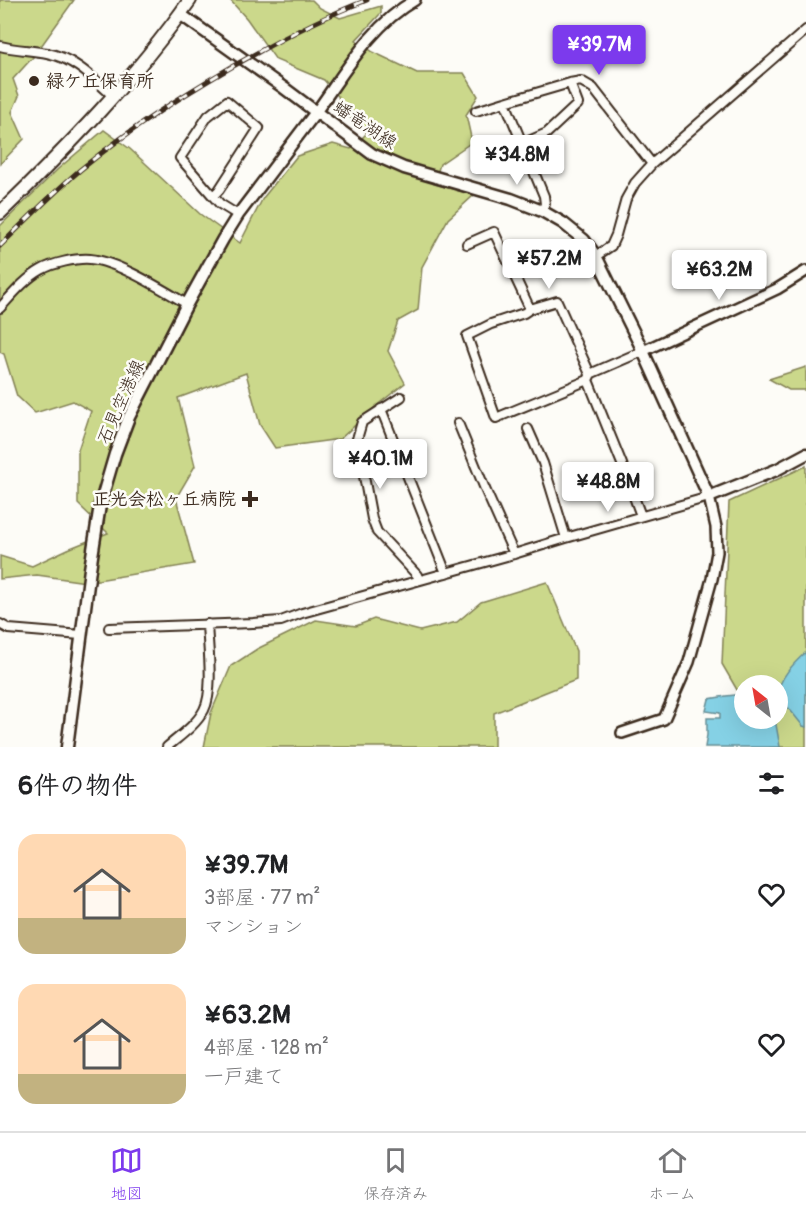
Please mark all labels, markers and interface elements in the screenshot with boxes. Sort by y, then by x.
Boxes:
pin: ¥39.7M [550,25,648,76]
text: ¥39.7M [567,32,631,57]
place label: 緑ケ丘保育所 [46,70,154,93]
marker: 緑ケ丘保育所 [27,74,41,88]
street label: 蟠竜湖線 [329,95,401,155]
pin: ¥34.8M [468,135,566,186]
text: ¥34.8M [484,142,550,167]
pin: ¥57.2M [500,239,598,290]
text: ¥57.2M [516,246,582,271]
pin: ¥63.2M [670,250,768,301]
text: ¥63.2M [686,257,752,282]
street label: 石見空港線 [92,356,150,448]
pin: ¥40.1M [331,439,429,490]
text: ¥40.1M [347,446,413,471]
pin: ¥48.8M [559,462,657,513]
text: ¥48.8M [576,469,640,494]
place label: 正光会松ヶ丘病院 [92,488,236,511]
marker: 正光会松ヶ丘病院 [241,490,259,508]
north arrow [734,675,788,729]
map controls [734,675,788,729]
icon: filters [755,767,788,800]
text: 6件の物件 [18,770,137,802]
text: ¥39.7M [204,849,288,881]
icon: home [66,858,138,930]
icon: heart [755,878,788,911]
text: 3部屋 · 77 m² [204,885,320,910]
text: マンション [204,914,303,939]
text: ¥63.2M [204,999,291,1031]
icon: home [66,1008,138,1080]
icon: heart [755,1028,788,1061]
text: 4部屋 · 128 m² [204,1035,329,1060]
text: 一戸建て [204,1064,284,1089]
tab: 地図 [110,1144,143,1204]
tab: 保存済み [364,1144,428,1204]
tab: ホーム [648,1144,696,1204]

